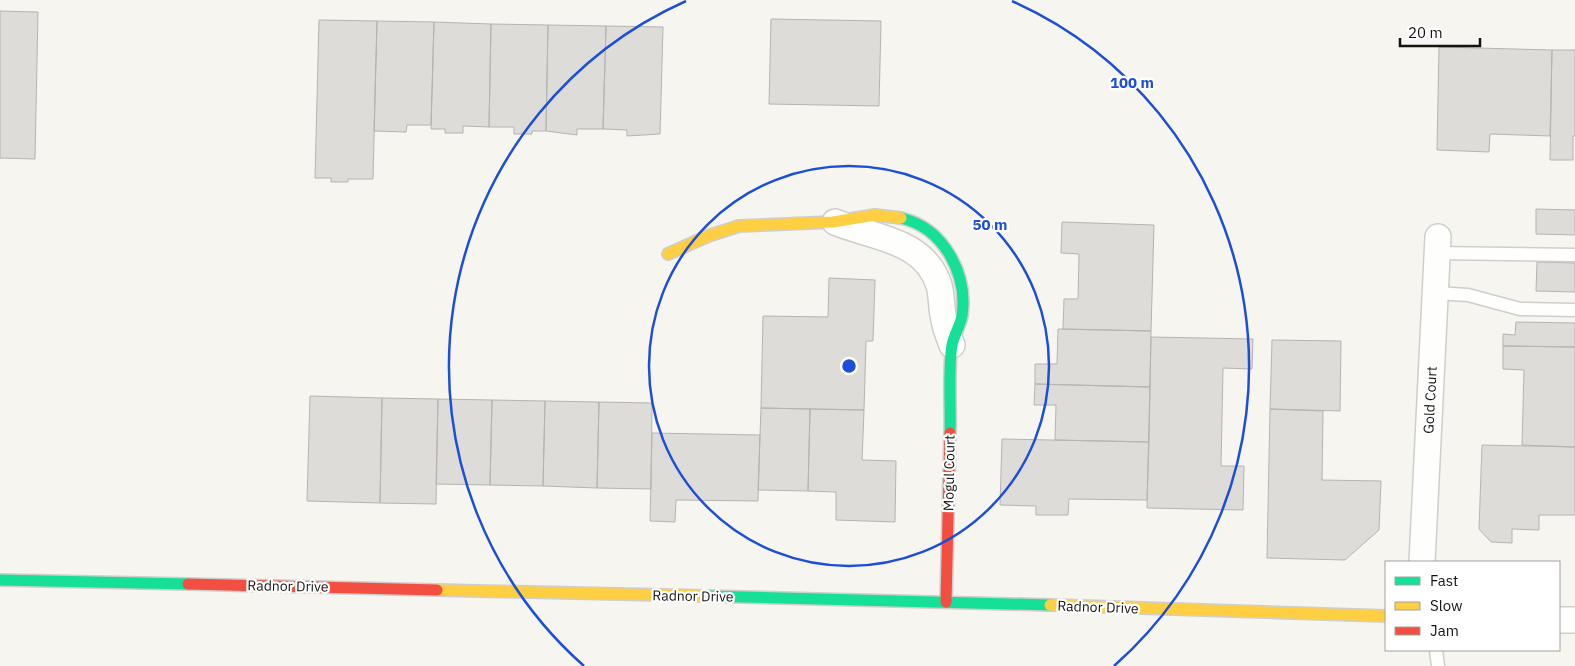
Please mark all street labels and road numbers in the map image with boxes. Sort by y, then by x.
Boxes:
street label: Gold Court [1419,366,1441,434]
street label: Mogul Court [939,435,959,511]
street label: Radnor Drive [247,576,329,596]
street label: Radnor Drive [652,586,734,606]
street label: Radnor Drive [1057,597,1139,617]

